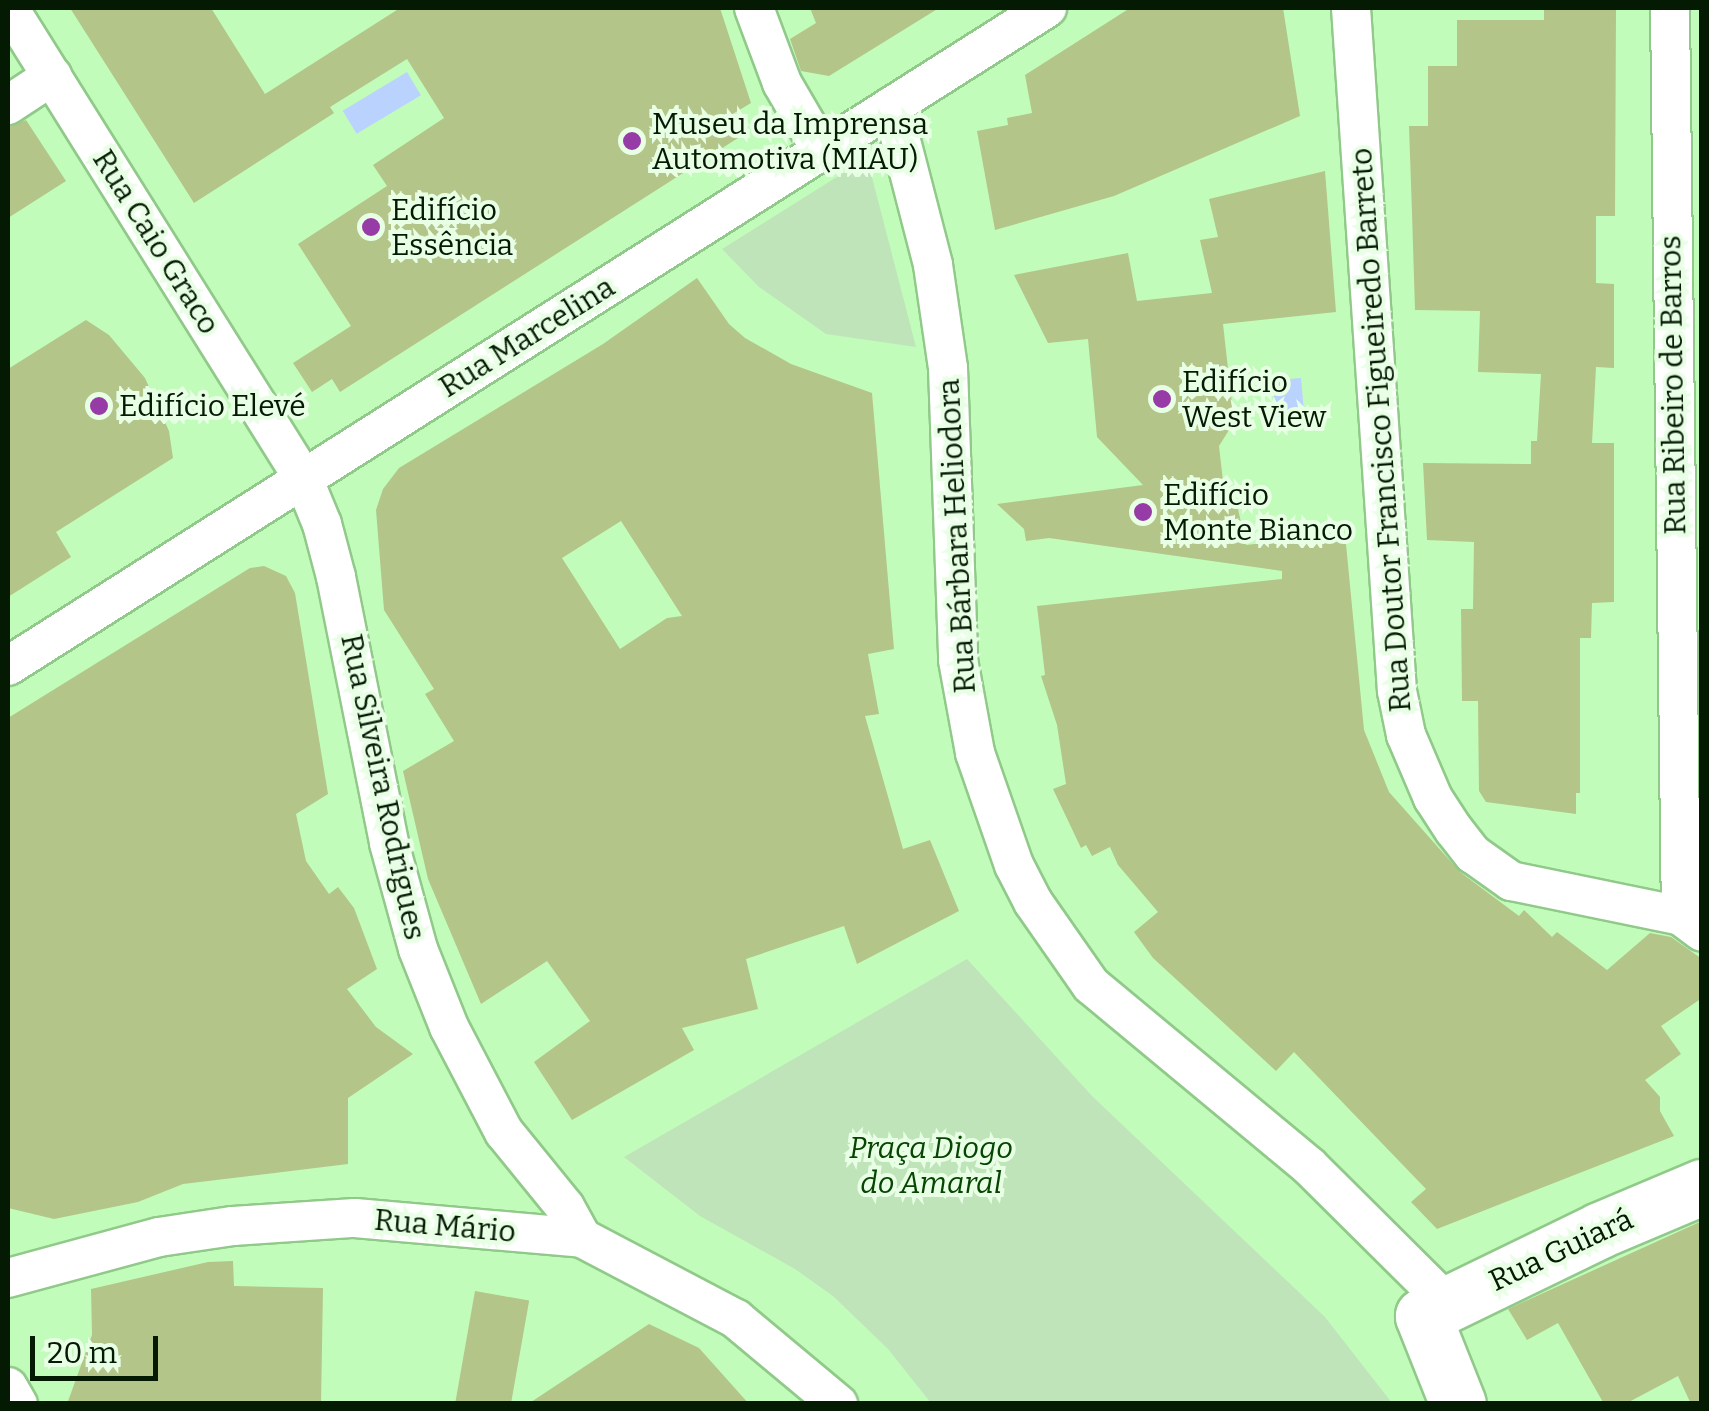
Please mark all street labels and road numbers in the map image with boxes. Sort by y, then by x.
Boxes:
street label: Rua Caio Graco [85,143,227,341]
street label: Rua Doutor Francisco Figueiredo Barreto [1343,147,1419,713]
street label: Rua Ribeiro de Barros [1652,235,1694,535]
street label: Rua Marcelina [433,269,621,405]
street label: Rua Bárbara Heliodora [931,378,983,694]
street label: Rua Silveira Rodrigues [333,631,433,943]
street label: Rua Guiará [1483,1201,1639,1299]
street label: Rua Mário [373,1202,517,1250]

